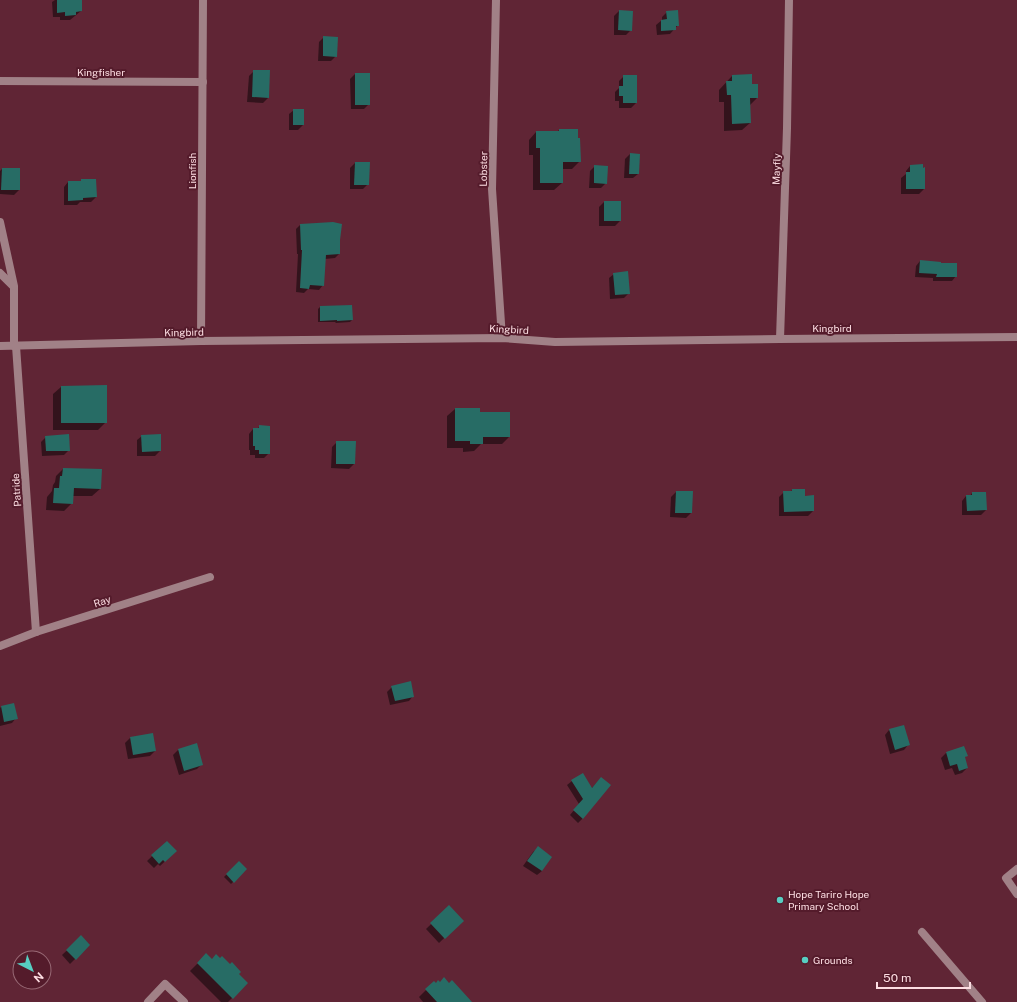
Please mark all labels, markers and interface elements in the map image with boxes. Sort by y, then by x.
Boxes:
street label: Kingfisher [77,66,125,78]
street label: Lobster [477,151,489,187]
street label: Lionfish [186,152,198,189]
street label: Mayfly [769,152,783,185]
street label: Kingbird [489,322,529,336]
street label: Kingbird [812,322,852,334]
street label: Kingbird [164,326,204,338]
street label: Patride [9,473,23,507]
street label: Ray [92,592,113,609]
place label: Hope Tariro Hope Primary School [788,888,870,912]
marker: Hope Tariro Hope Primary School [775,895,785,905]
north arrow [12,950,52,990]
place label: Grounds [813,954,852,966]
marker: Grounds [800,955,810,965]
scale bar [877,964,970,990]
text: N [31,970,46,985]
text: 50 m [883,971,911,985]

